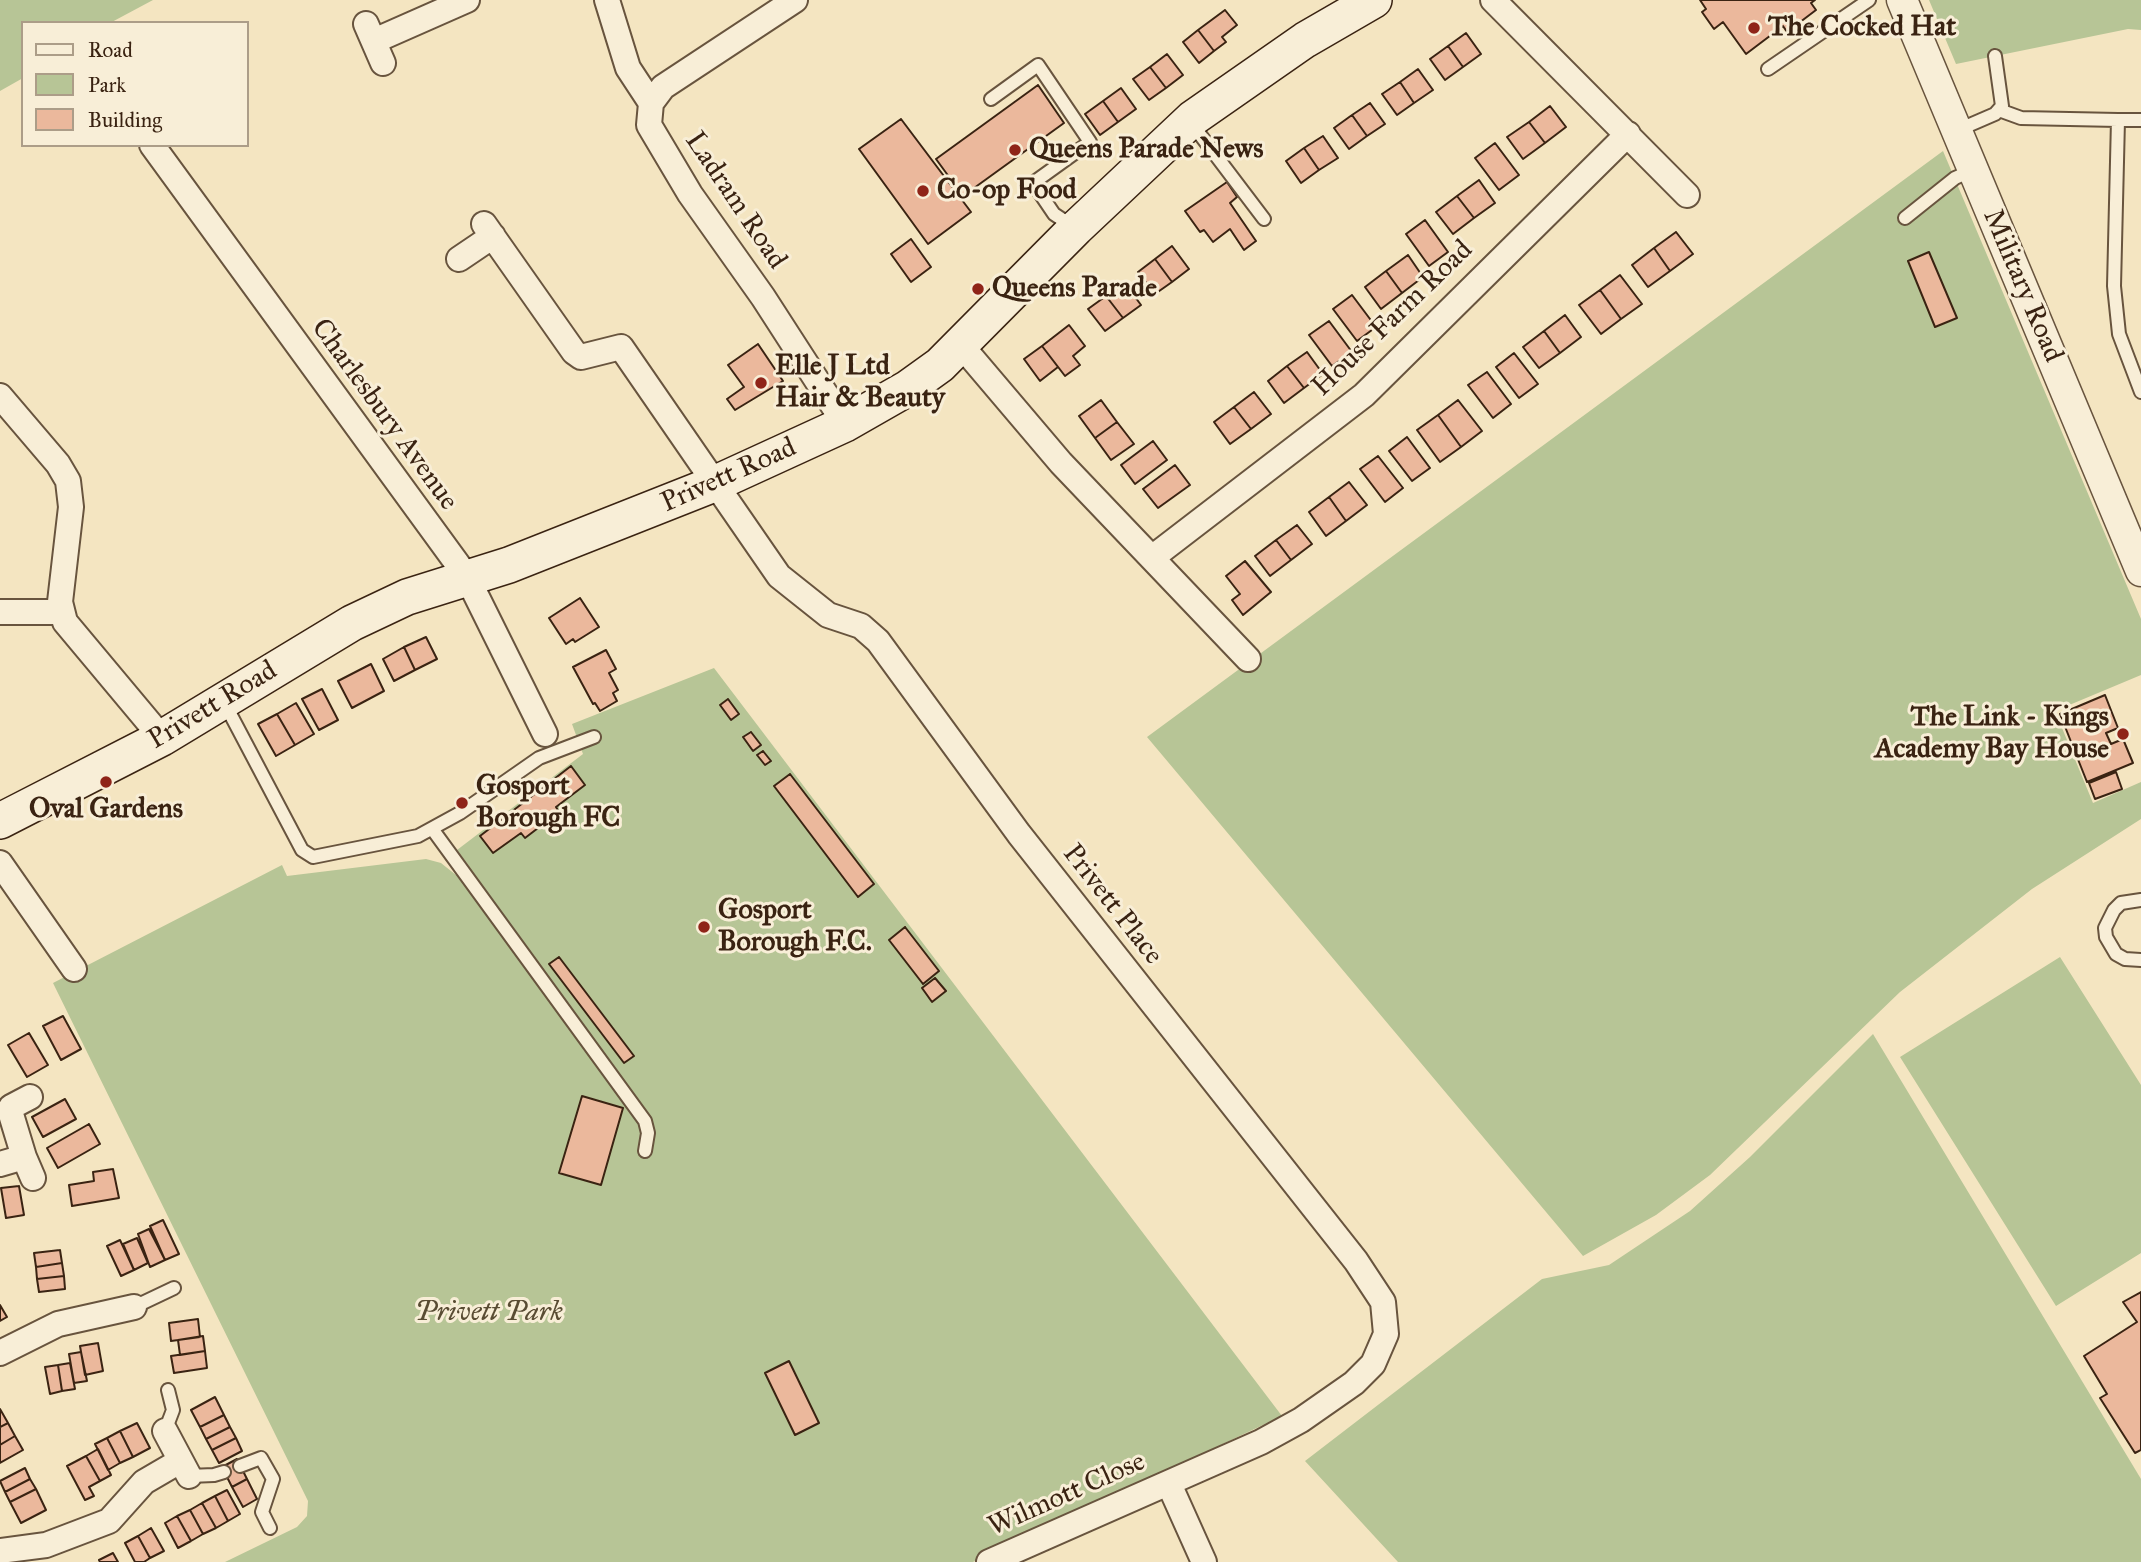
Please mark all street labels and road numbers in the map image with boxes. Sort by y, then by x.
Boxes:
street label: Ladram Road [677,126,793,276]
street label: Military Road [1975,205,2069,367]
street label: House Farm Road [1306,234,1480,404]
street label: Charlesbury Avenue [303,313,465,517]
street label: Privett Road [656,431,802,521]
street label: Privett Road [143,655,283,757]
street label: Privett Place [1055,838,1169,972]
street label: Wilmott Close [983,1445,1151,1545]

